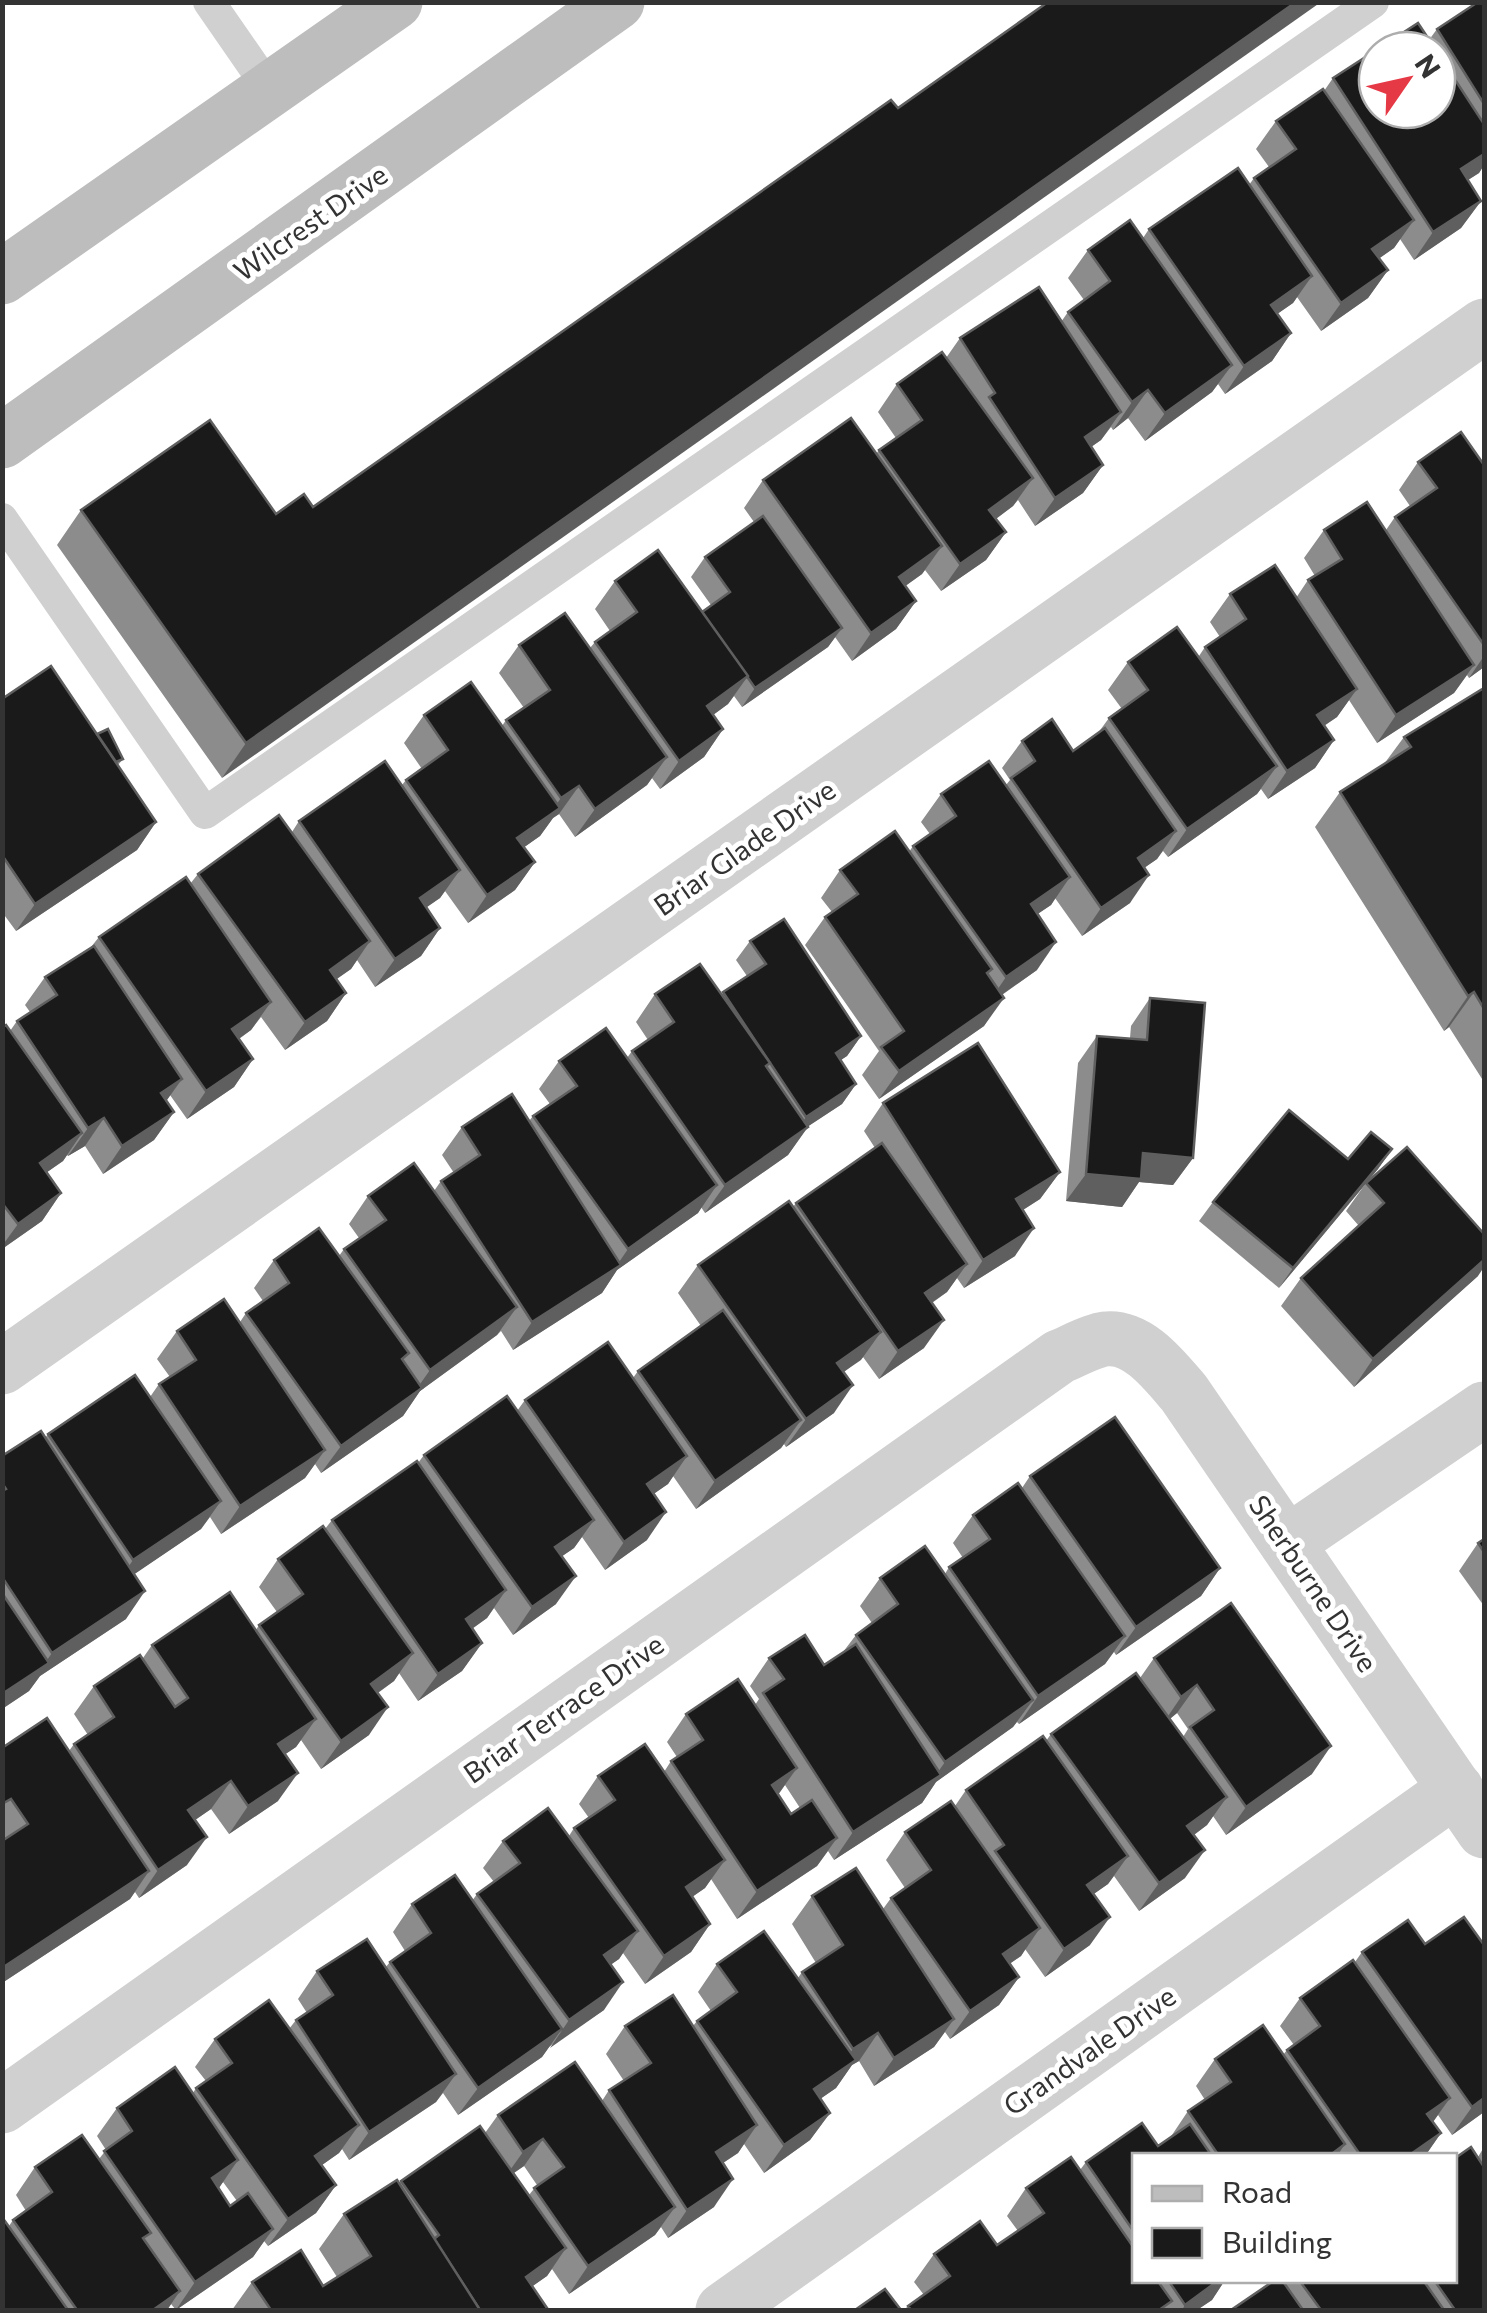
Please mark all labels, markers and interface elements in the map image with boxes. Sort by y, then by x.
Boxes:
north arrow [1357,30,1457,130]
text: N [1409,47,1449,84]
street label: Wilcrest Drive [227,157,393,287]
street label: Briar Glade Drive [647,772,841,922]
street label: Sherburne Drive [1242,1488,1386,1678]
street label: Briar Terrace Drive [456,1626,670,1790]
street label: Grandvale Drive [997,1978,1181,2122]
legend [1132,2153,1457,2283]
text: Road [1222,2172,1292,2209]
text: Building [1222,2222,1332,2259]

